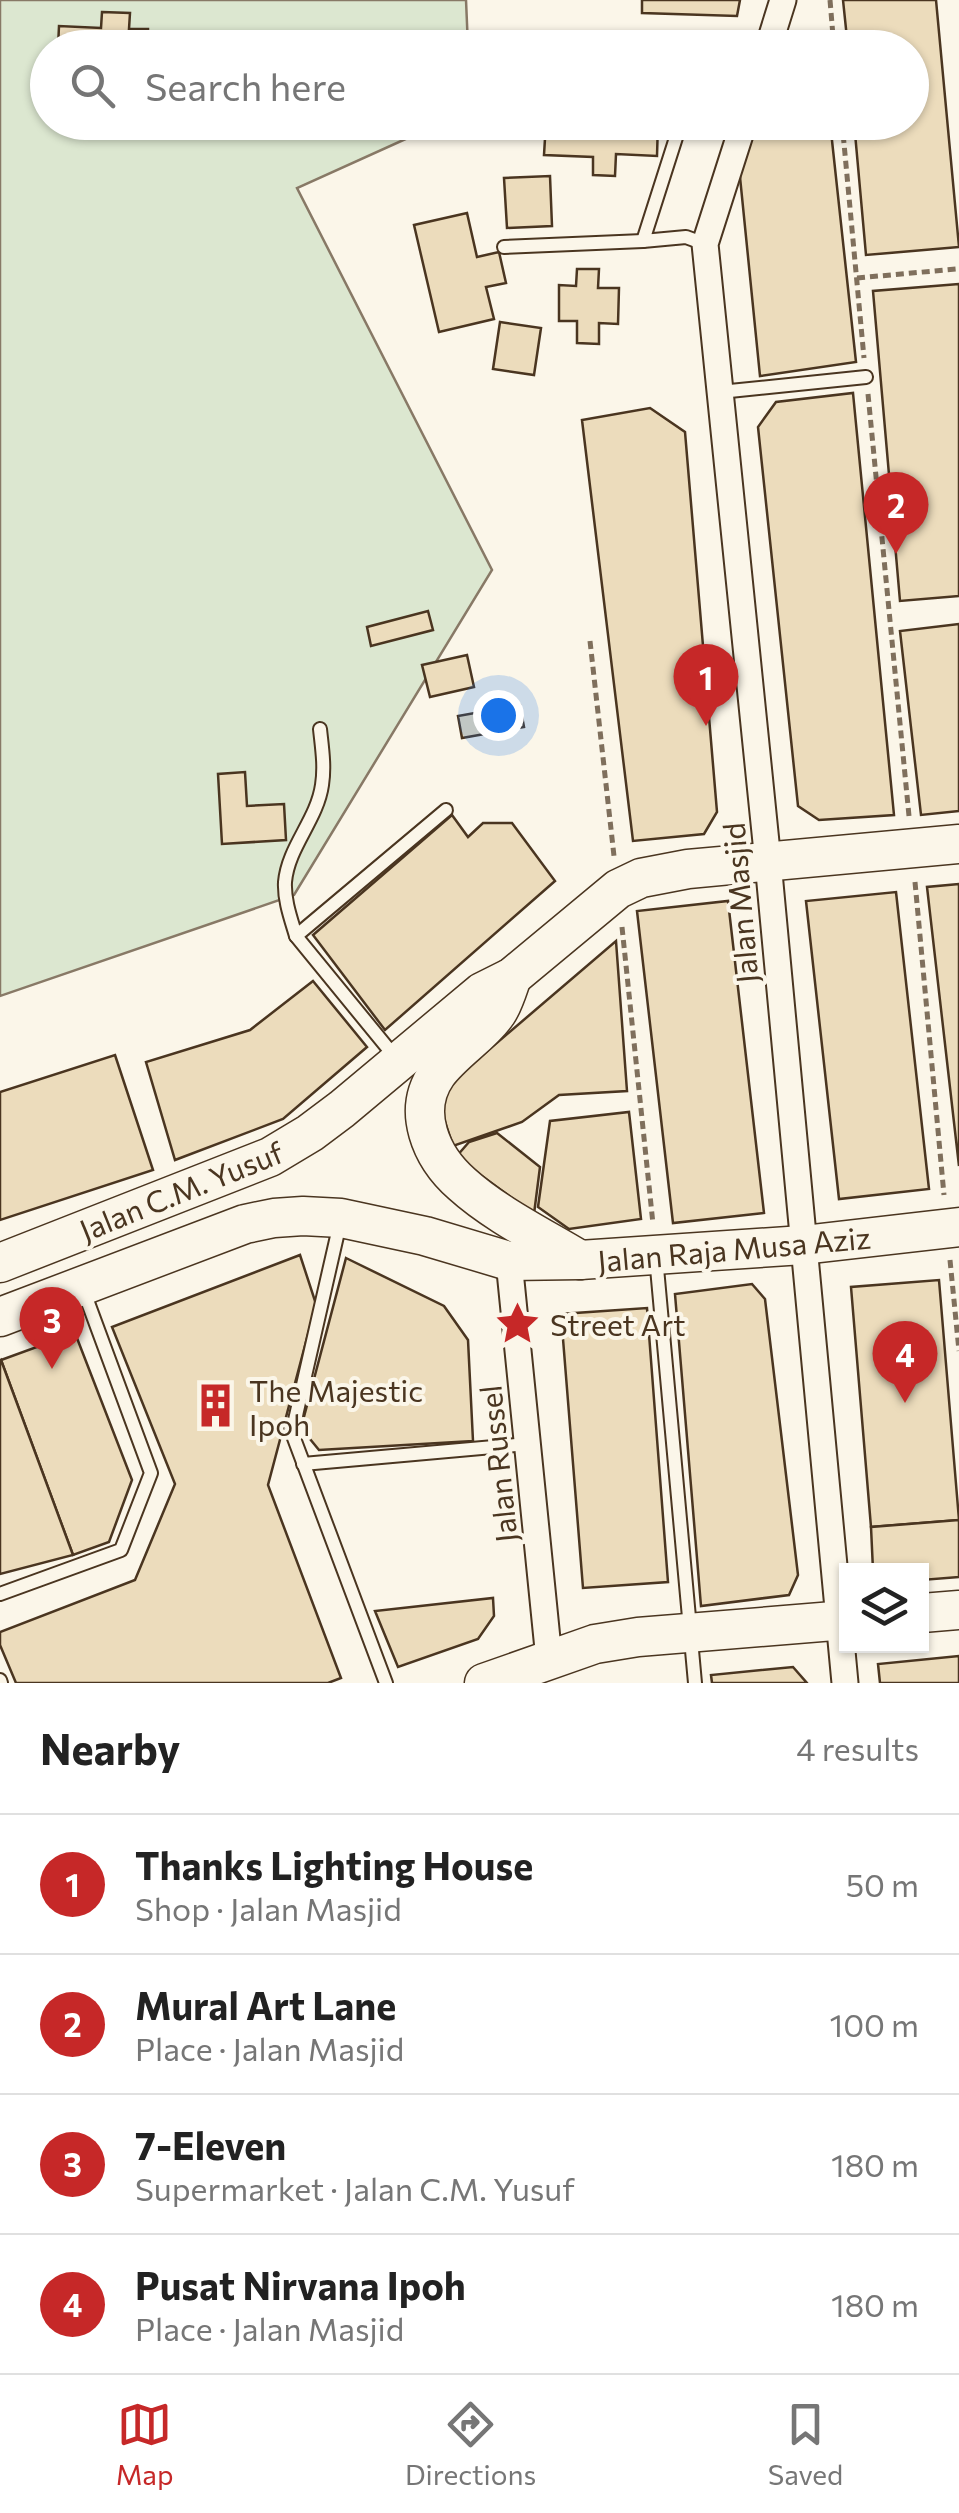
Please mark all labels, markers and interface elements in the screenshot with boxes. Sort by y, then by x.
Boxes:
search box [30,30,929,140]
icon: search [65,58,120,113]
text: Search here [145,62,346,109]
pin: 2 [864,472,928,554]
pin: 1 [674,644,738,726]
your location [473,690,524,741]
street label: Jalan Masjid [714,821,764,985]
street label: Jalan C.M. Yusuf [74,1132,288,1248]
street label: Jalan Raja Musa Aziz [596,1218,872,1278]
pin: 3 [20,1286,84,1369]
place icon: Street Art [493,1299,541,1347]
place label: Street Art [550,1305,686,1342]
pin: 4 [872,1320,938,1403]
place label: The Majestic Ipoh [249,1371,423,1442]
building icon: The Majestic Ipoh [192,1382,240,1430]
street label: Jalan Russel [470,1383,524,1545]
map controls [839,1563,929,1653]
button: layers [839,1563,929,1653]
text: Nearby [40,1722,180,1774]
text: 4 results [796,1728,919,1768]
text: Thanks Lighting House [135,1841,533,1888]
text: 1 [65,1864,80,1904]
text: 50 m [846,1864,919,1904]
text: Shop · Jalan Masjid [135,1888,402,1928]
text: Mural Art Lane [135,1981,396,2028]
text: 2 [63,2004,82,2044]
text: 100 m [830,2004,919,2044]
text: Place · Jalan Masjid [135,2028,404,2068]
text: 7-Eleven [135,2121,286,2168]
text: 3 [63,2144,82,2184]
text: 180 m [831,2144,919,2184]
text: Supermarket · Jalan C.M. Yusuf [135,2168,575,2208]
text: Pusat Nirvana Ipoh [135,2261,466,2308]
text: 4 [63,2284,82,2324]
text: 180 m [831,2284,919,2324]
text: Place · Jalan Masjid [135,2308,404,2348]
tab: Map [116,2397,173,2491]
tab: Directions [405,2397,536,2491]
tab: Saved [768,2397,843,2491]

